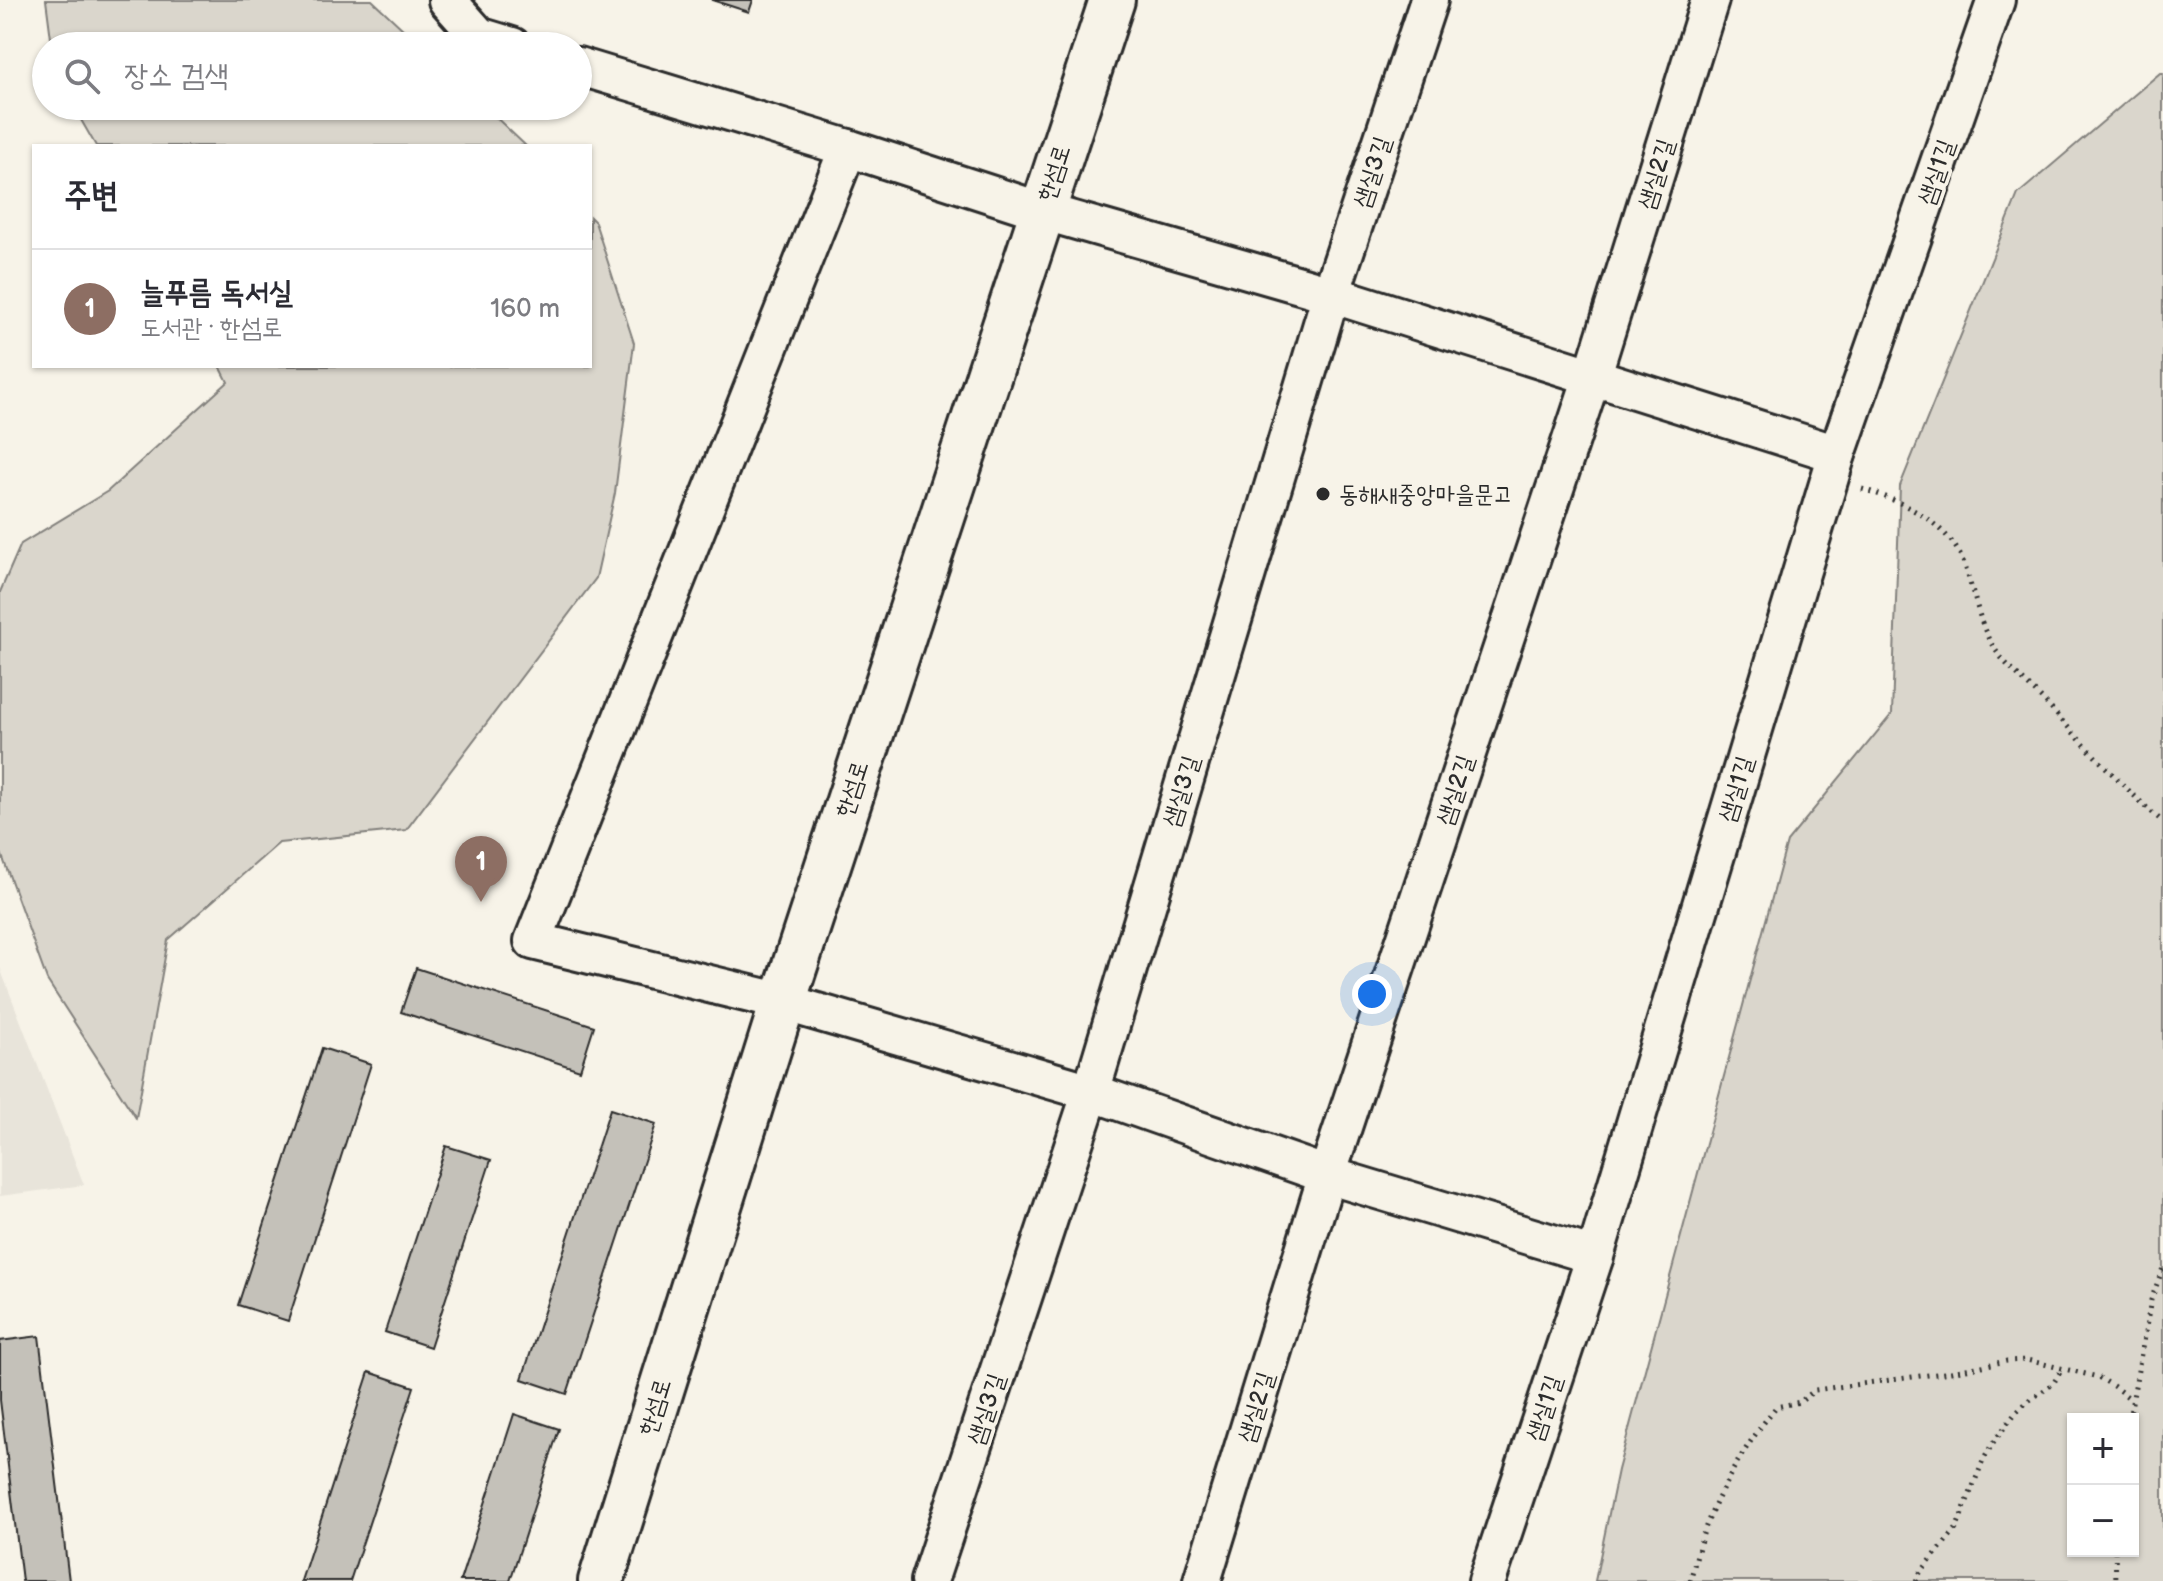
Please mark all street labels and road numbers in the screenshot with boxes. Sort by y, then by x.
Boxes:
street label: 샘실3길 [1347,133,1397,211]
street label: 샘실2길 [1632,135,1680,213]
street label: 샘실1길 [1911,135,1961,209]
street label: 한섬로 [1031,141,1077,205]
street label: 샘실2길 [1430,751,1480,829]
street label: 샘실3길 [1157,752,1205,830]
street label: 샘실1길 [1712,753,1760,825]
street label: 한섬로 [829,757,875,821]
street label: 샘실2길 [1232,1368,1280,1446]
street label: 샘실3길 [961,1370,1011,1448]
street label: 샘실1길 [1520,1372,1568,1444]
street label: 한섬로 [633,1375,677,1439]

